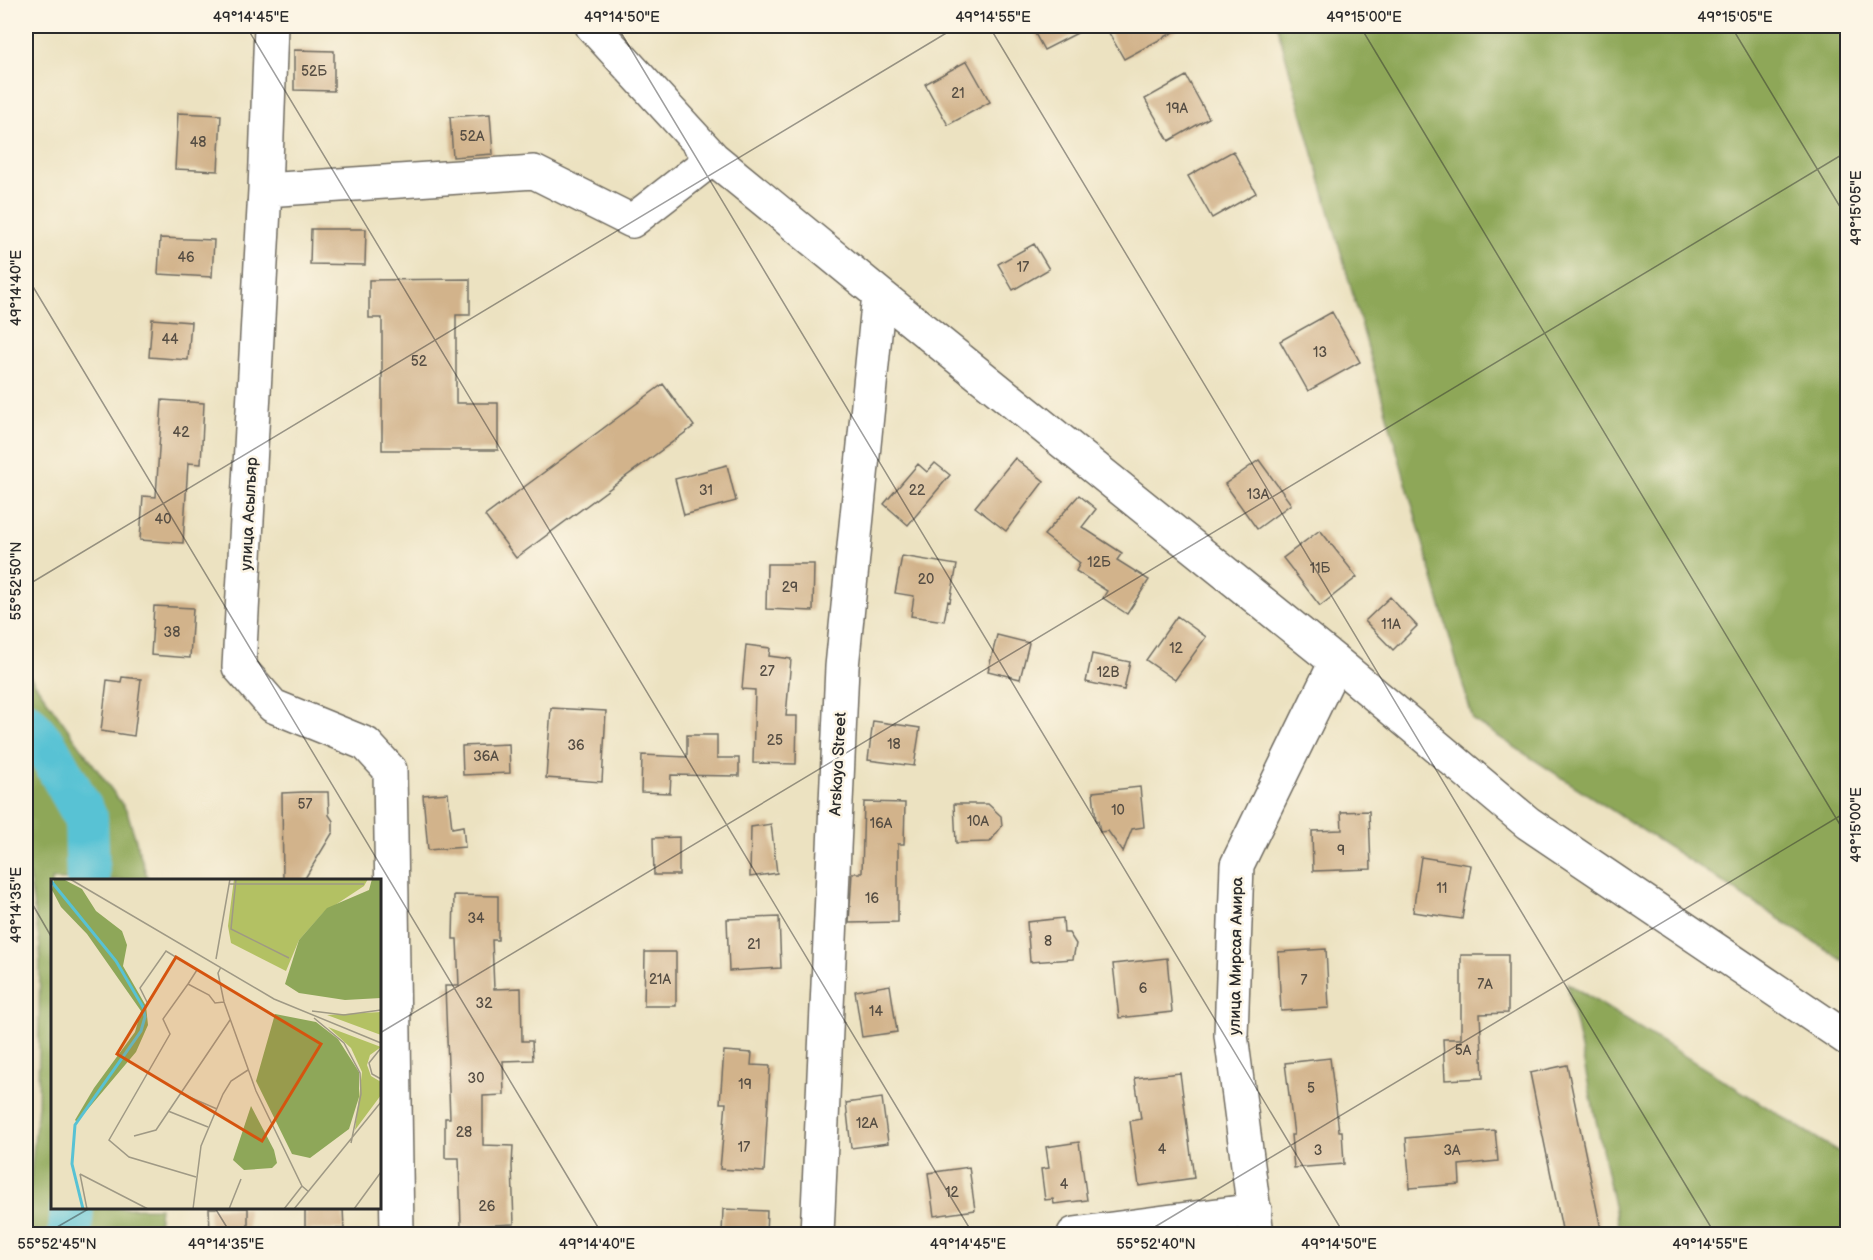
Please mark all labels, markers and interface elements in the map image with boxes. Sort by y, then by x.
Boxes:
text: 49°14'45"E [213,8,289,27]
text: 49°14'50"E [584,8,660,27]
text: 49°14'55"E [955,8,1031,27]
text: 49°15'00"E [1326,8,1402,27]
text: 49°15'05"E [1697,8,1773,27]
house number: 52Б [301,63,327,80]
house number: 21 [951,85,965,102]
house number: 19А [1166,100,1189,117]
house number: 52А [460,128,485,145]
house number: 48 [190,134,206,151]
text: 49°15'05"E [1847,170,1866,246]
house number: 46 [177,249,195,266]
text: 49°14'40"E [7,250,26,326]
house number: 17 [1017,259,1029,276]
house number: 44 [161,331,179,348]
house number: 13 [1313,344,1327,361]
house number: 52 [411,353,428,370]
house number: 42 [173,424,190,441]
street label: улица Асылъяр [237,457,262,571]
house number: 31 [699,482,713,499]
house number: 22 [909,482,926,499]
house number: 13А [1247,486,1270,503]
house number: 40 [155,511,171,528]
text: 55°52'50"N [7,541,26,621]
house number: 12Б [1087,554,1111,571]
house number: 11Б [1310,560,1331,577]
house number: 20 [918,571,934,588]
house number: 29 [782,579,798,596]
house number: 11А [1381,616,1401,633]
house number: 38 [164,624,180,641]
house number: 12 [1169,640,1184,657]
house number: 27 [759,663,775,680]
house number: 12В [1097,664,1119,681]
street label: Arskaya Street [826,712,851,816]
house number: 25 [767,732,783,749]
house number: 18 [887,736,901,753]
house number: 36 [567,737,585,754]
house number: 36А [473,748,499,765]
text: 49°15'00"E [1847,787,1866,863]
house number: 57 [298,796,313,813]
house number: 10 [1111,802,1125,819]
house number: 10А [967,813,990,830]
house number: 16А [870,815,893,832]
house number: 9 [1337,842,1345,859]
text: 49°14'35"E [7,867,26,943]
street label: улица Мирсая Амира [1226,876,1247,1035]
inset map [51,879,381,1209]
house number: 11 [1437,880,1447,897]
house number: 16 [865,890,879,907]
house number: 34 [467,910,485,927]
house number: 8 [1044,933,1052,950]
house number: 21 [747,936,761,953]
house number: 21А [649,971,671,988]
house number: 7 [1301,972,1308,989]
house number: 7А [1477,976,1493,993]
house number: 6 [1139,980,1148,997]
house number: 32 [476,995,493,1012]
house number: 14 [869,1003,883,1020]
house number: 5А [1455,1042,1472,1059]
house number: 30 [468,1070,484,1087]
house number: 19 [738,1076,752,1093]
house number: 5 [1307,1080,1315,1097]
house number: 12А [856,1115,879,1132]
house number: 28 [456,1124,472,1141]
house number: 17 [738,1139,750,1156]
house number: 4 [1158,1141,1167,1158]
house number: 3 [1314,1142,1322,1159]
house number: 3А [1443,1142,1461,1159]
house number: 4 [1060,1176,1069,1193]
house number: 12 [945,1184,960,1201]
house number: 26 [479,1198,496,1215]
text: 55°52'45"N [17,1235,97,1254]
text: 49°14'35"E [188,1235,264,1254]
text: 49°14'40"E [559,1235,635,1254]
text: 49°14'45"E [930,1235,1006,1254]
text: 55°52'40"N [1116,1235,1196,1254]
text: 49°14'50"E [1301,1235,1377,1254]
text: 49°14'55"E [1672,1235,1748,1254]

